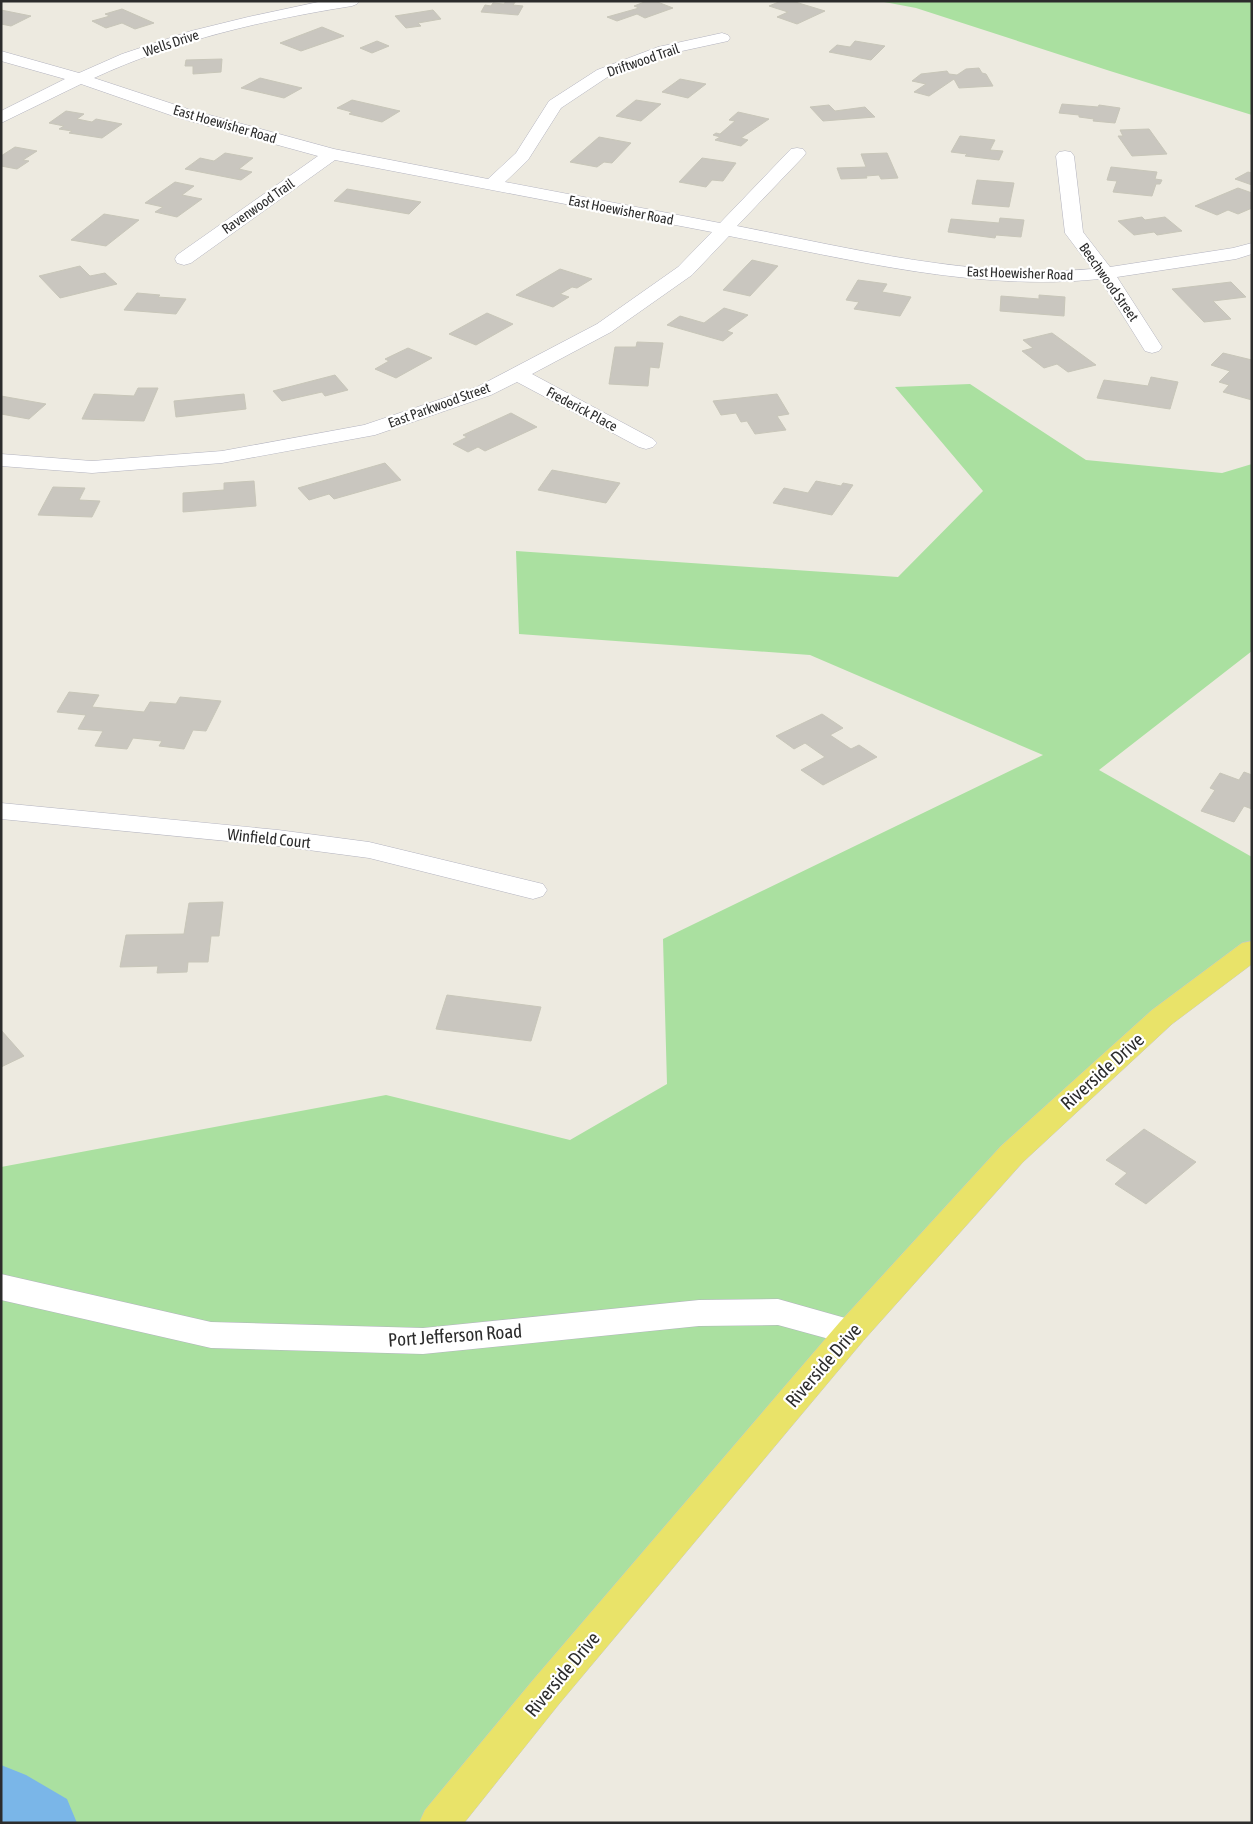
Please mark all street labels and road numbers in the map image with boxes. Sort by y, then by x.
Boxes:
street label: Wells Drive [141,27,201,59]
street label: Driftwood Trail [605,40,682,80]
street label: East Hoewisher Road [171,102,279,146]
street label: Ravenwood Trail [219,175,298,237]
street label: East Hoewisher Road [567,192,675,228]
street label: Beechwood Street [1076,240,1142,324]
street label: East Hoewisher Road [966,263,1074,283]
street label: East Parkwood Street [386,379,492,431]
street label: Frederick Place [544,384,620,434]
street label: Winfield Court [226,825,312,851]
street label: Riverside Drive [1056,1028,1148,1114]
street label: Port Jefferson Road [387,1319,523,1351]
street label: Riverside Drive [781,1319,865,1411]
street label: Riverside Drive [520,1627,604,1721]

